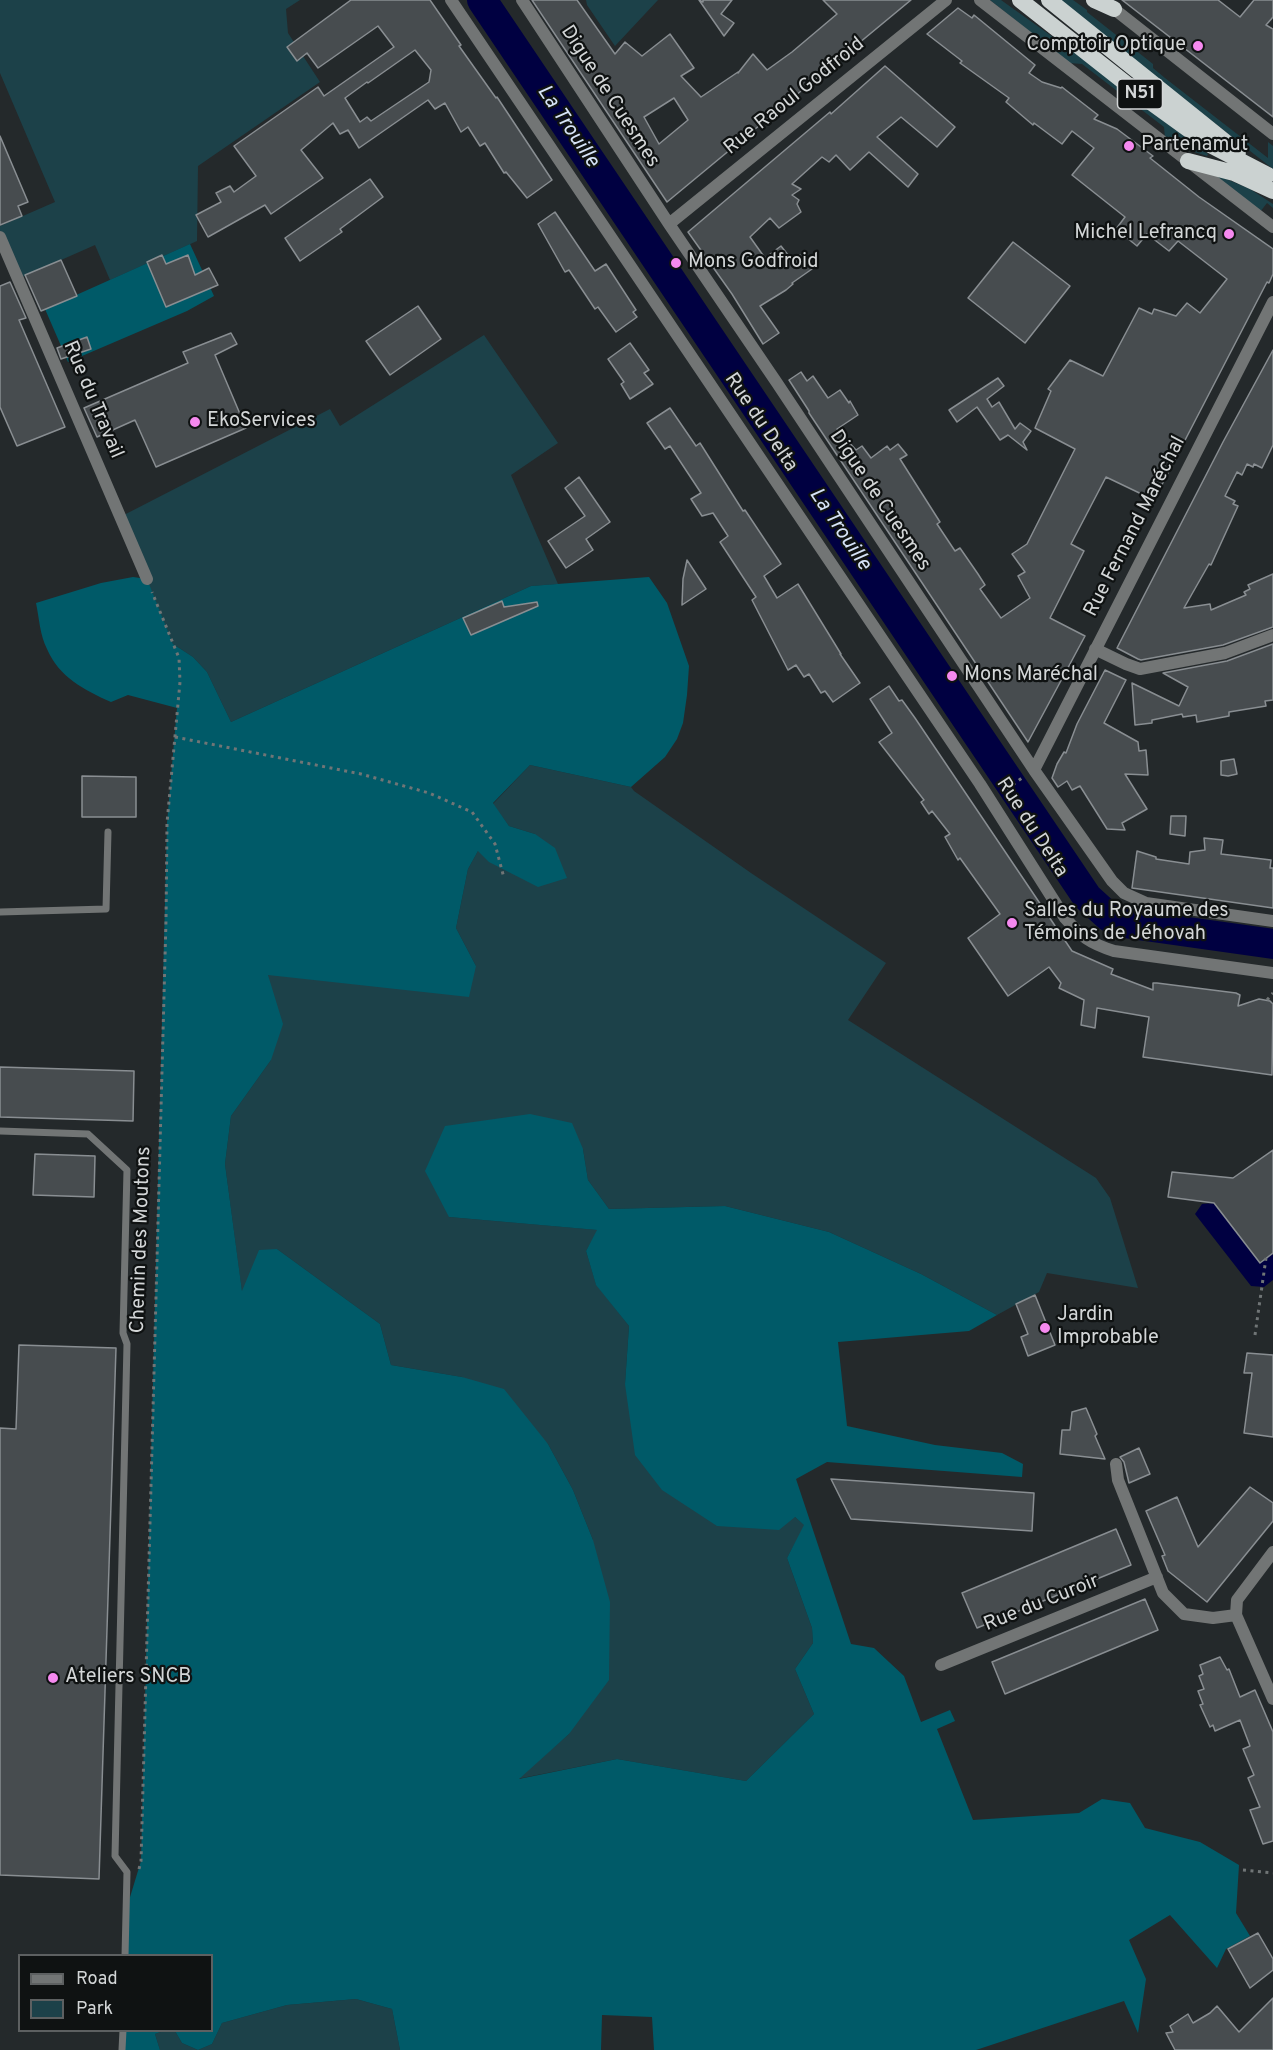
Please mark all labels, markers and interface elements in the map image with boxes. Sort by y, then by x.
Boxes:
street label: Digue de Cuesmes [554,21,664,173]
street label: Rue Raoul Godfroid [720,33,870,161]
place label: Comptoir Optique [1026,34,1186,58]
marker: Comptoir Optique [1191,39,1205,53]
road number: N51 [1118,79,1162,109]
water label: La Trouille [530,81,604,173]
place label: Partenamut [1141,134,1248,158]
marker: Partenamut [1122,139,1136,153]
place label: Michel Lefrancq [1074,222,1217,246]
marker: Michel Lefrancq [1222,227,1236,241]
place label: Mons Godfroid [688,251,818,275]
marker: Mons Godfroid [669,256,683,270]
street label: Rue du Travail [56,338,128,462]
street label: Rue du Delta [718,369,802,477]
place label: EkoServices [207,410,316,434]
marker: EkoServices [188,415,202,429]
street label: Digue de Cuesmes [823,426,935,576]
street label: Rue Fernand Maréchal [1080,433,1192,621]
water label: La Trouille [802,484,876,576]
place label: Mons Maréchal [964,664,1098,688]
marker: Mons Maréchal [945,669,959,683]
street label: Rue du Delta [990,774,1072,882]
place label: Salles du Royaume des Témoins de Jéhovah [1024,900,1229,947]
marker: Salles du Royaume des Témoins de Jéhovah [1005,916,1019,930]
street label: Chemin des Moutons [127,1146,157,1334]
place label: Jardin Improbable [1057,1304,1159,1351]
marker: Jardin Improbable [1038,1321,1052,1335]
street label: Rue du Curoir [981,1570,1103,1638]
place label: Ateliers SNCB [65,1666,191,1690]
marker: Ateliers SNCB [46,1671,60,1685]
legend [18,1954,213,2032]
text: Road [76,1968,118,1991]
text: Park [76,1998,113,2021]

